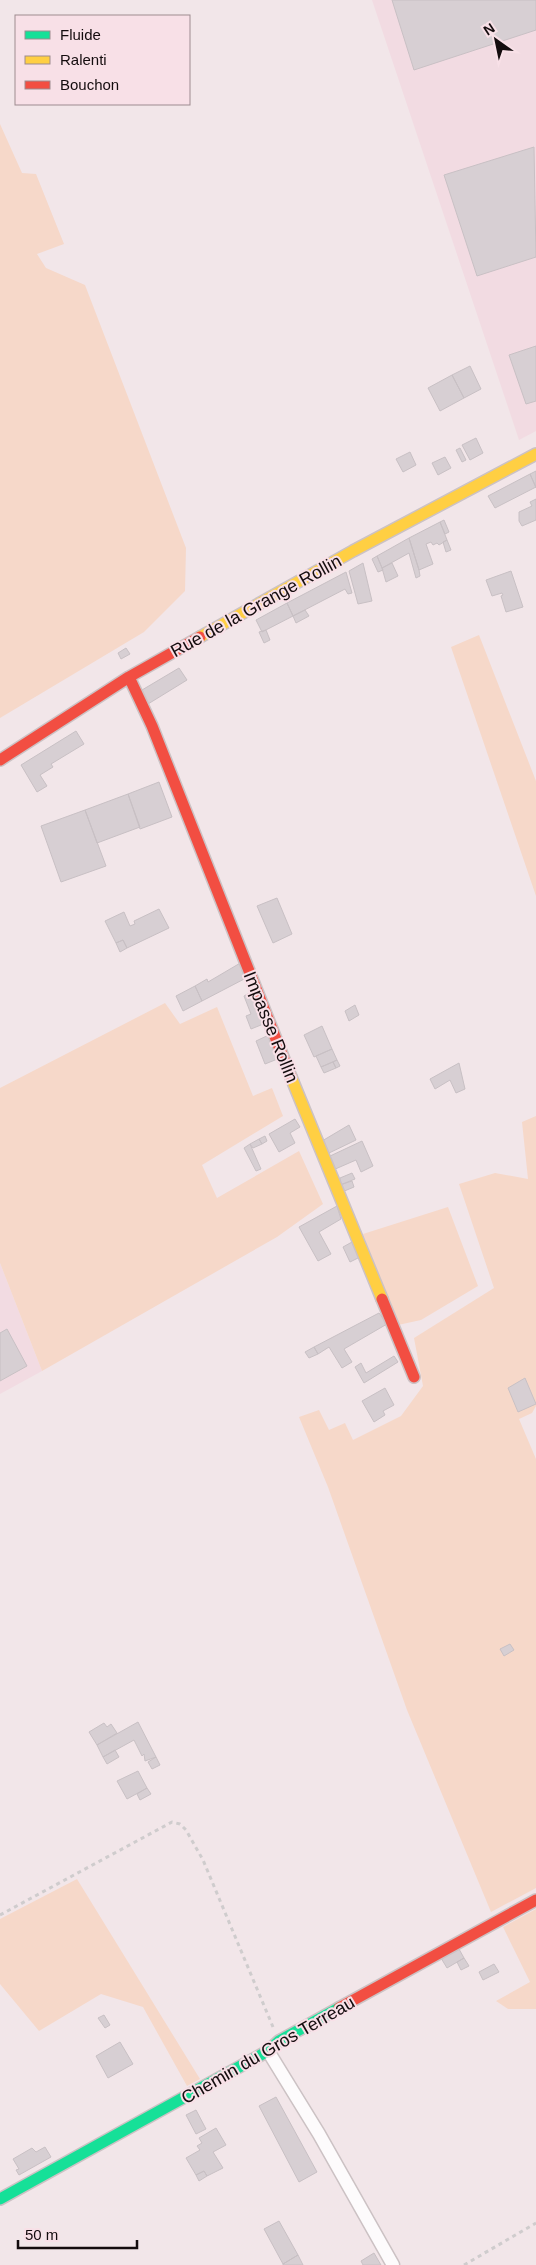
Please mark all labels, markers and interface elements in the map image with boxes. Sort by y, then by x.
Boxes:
legend [15,15,190,105]
north arrow [471,15,521,65]
text: N [480,20,498,39]
text: Fluide [60,26,101,43]
text: Ralenti [60,51,107,68]
text: Bouchon [60,76,119,93]
street label: Rue de la Grange Rollin [167,551,345,661]
street label: Impasse Rollin [240,969,302,1085]
street label: Chemin du Gros Terreau [178,1992,358,2108]
scale bar [18,2218,136,2250]
text: 50 m [25,2226,58,2243]

